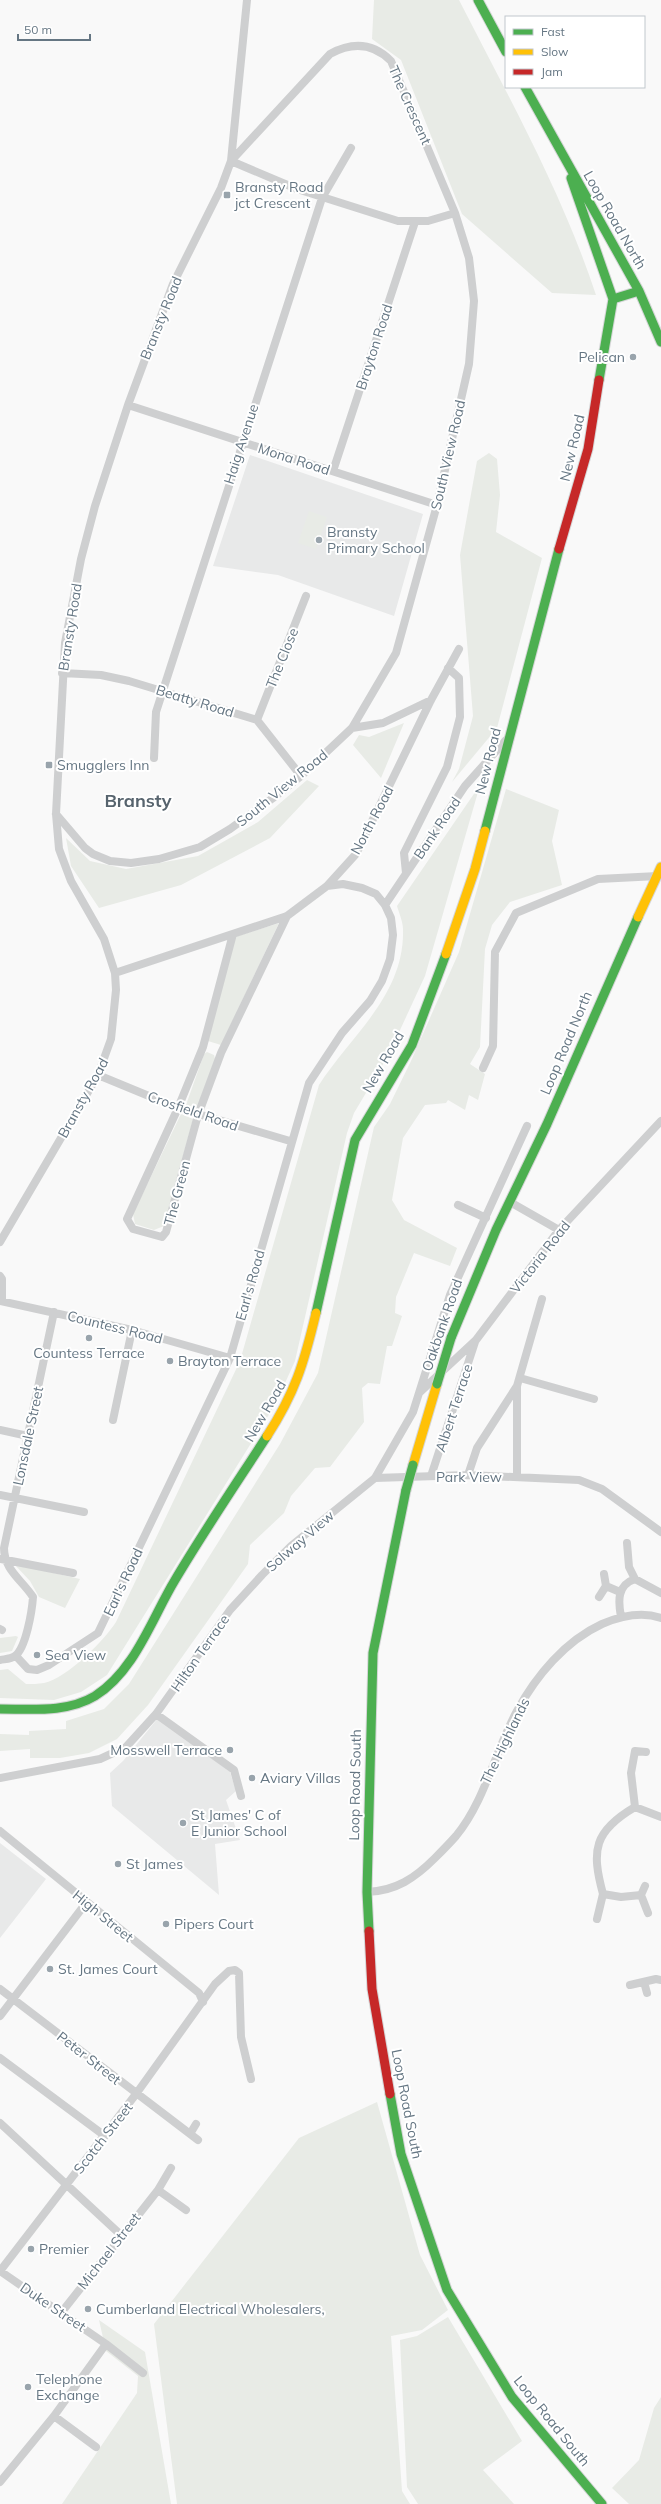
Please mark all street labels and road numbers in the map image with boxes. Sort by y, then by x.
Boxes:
street label: The Crescent [385,63,435,147]
street label: Loop Road North [580,168,650,272]
street label: Bransty Road [136,274,186,362]
street label: Brayton Road [352,302,396,392]
street label: South View Road [427,398,469,512]
street label: Haig Avenue [220,402,262,486]
street label: New Road [556,413,588,483]
street label: Mona Road [256,439,332,479]
street label: Bransty Road [54,582,86,672]
street label: The Close [262,625,302,691]
street label: Beatty Road [154,681,236,721]
street label: New Road [471,726,505,796]
street label: South View Road [233,746,331,830]
street label: North Road [346,783,398,857]
street label: Bank Road [410,793,464,863]
street label: Loop Road North [536,989,596,1097]
street label: New Road [358,1028,408,1096]
street label: Bransty Road [54,1055,112,1141]
street label: Crosfield Road [145,1087,241,1135]
street label: The Green [160,1159,194,1227]
street label: Victoria Road [506,1217,574,1297]
street label: Earl's Road [231,1247,269,1323]
street label: Oakbank Road [418,1276,466,1374]
street label: Countess Road [65,1306,165,1348]
street label: Albert Terrace [431,1362,477,1454]
street label: New Road [240,1377,290,1445]
street label: Lonsdale Street [9,1385,47,1487]
street label: Park View [436,1468,502,1486]
street label: Solway View [262,1507,338,1575]
street label: Earl's Road [99,1545,147,1619]
street label: Hilton Terrace [167,1611,233,1695]
street label: The Highlands [476,1695,534,1787]
street label: Loop Road South [345,1729,365,1841]
street label: High Street [69,1886,137,1946]
street label: Peter Street [53,2027,125,2089]
street label: Loop Road South [388,2048,426,2160]
street label: Scotch Street [70,2099,137,2177]
street label: Michael Street [74,2209,145,2293]
street label: Duke Street [17,2278,89,2336]
street label: Loop Road South [510,2372,594,2470]

